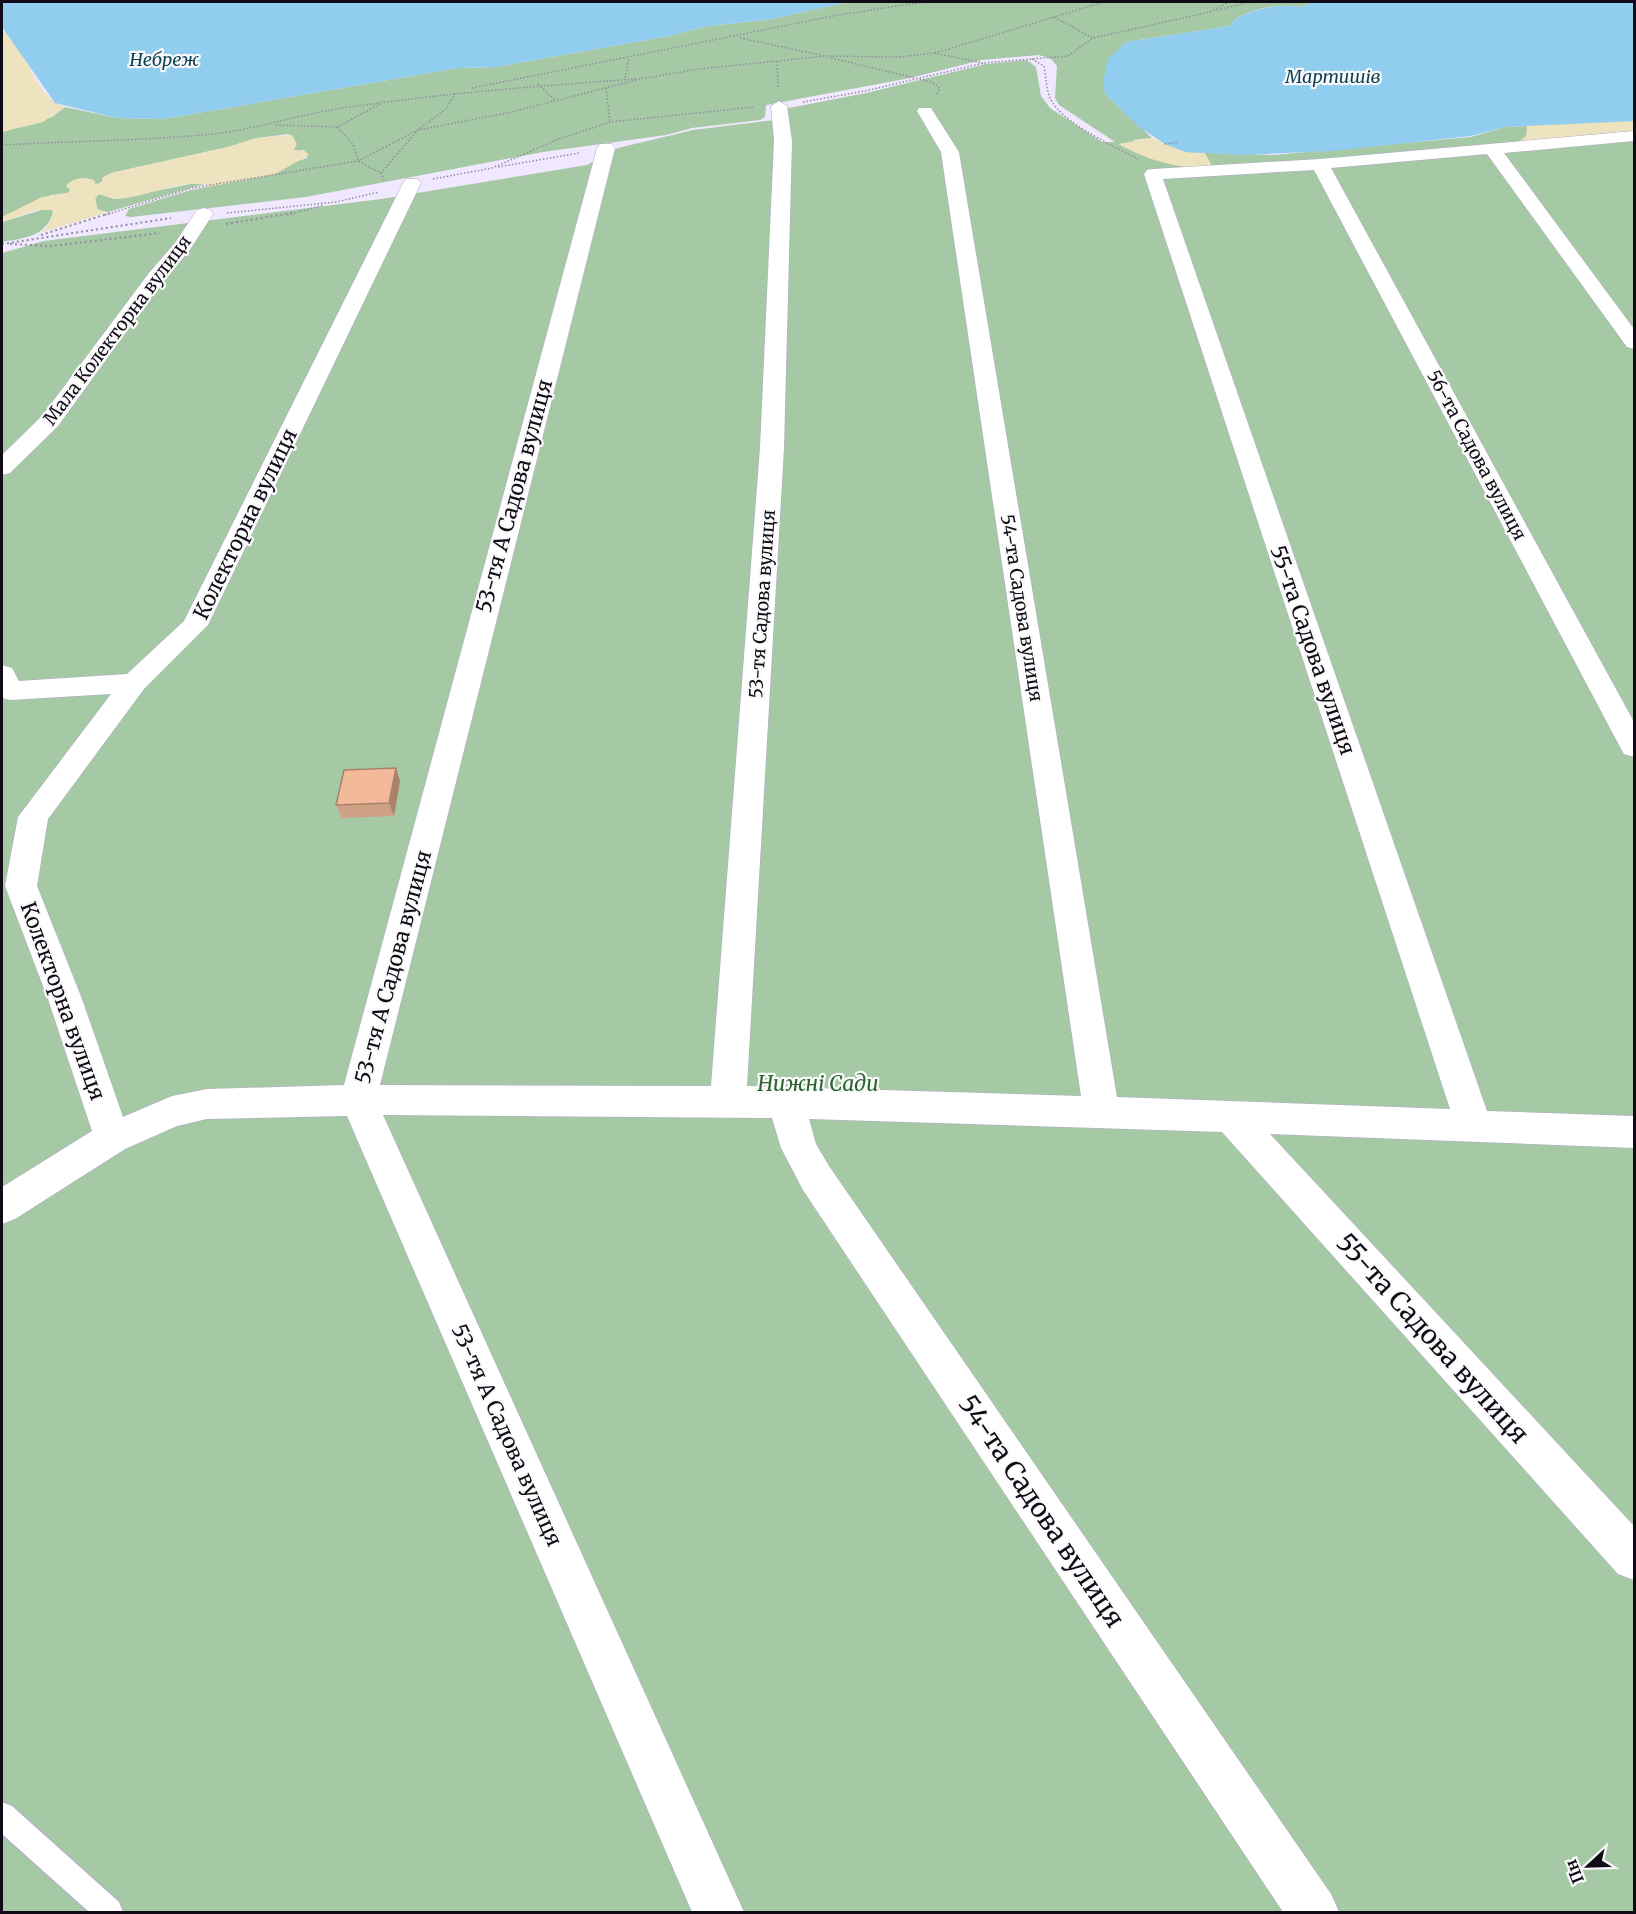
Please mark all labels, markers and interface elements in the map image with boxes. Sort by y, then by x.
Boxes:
water label: Небреж [129,48,199,71]
water label: Мартишів [1284,65,1381,88]
street label: Мала Колекторна вулиця [38,230,196,429]
street label: 56-та Садова вулиця [1422,366,1532,544]
street label: 53-тя А Садова вулиця [470,376,558,616]
street label: Колекторна вулиця [187,424,303,624]
street label: 53-тя Садова вулиця [744,509,780,699]
street label: 54-та Садова вулиця [996,513,1048,703]
street label: 55-та Садова вулиця [1265,542,1361,758]
street label: 53-тя А Садова вулиця [349,847,437,1087]
street label: Колекторна вулиця [15,898,111,1104]
park label: Нижні Сади [757,1070,879,1097]
street label: 55-та Садова вулиця [1330,1226,1536,1450]
street label: 53-тя А Садова вулиця [446,1320,568,1550]
street label: 54-та Садова вулиця [952,1389,1132,1633]
north arrow [1558,1836,1618,1896]
text: Пн [1560,1857,1588,1887]

